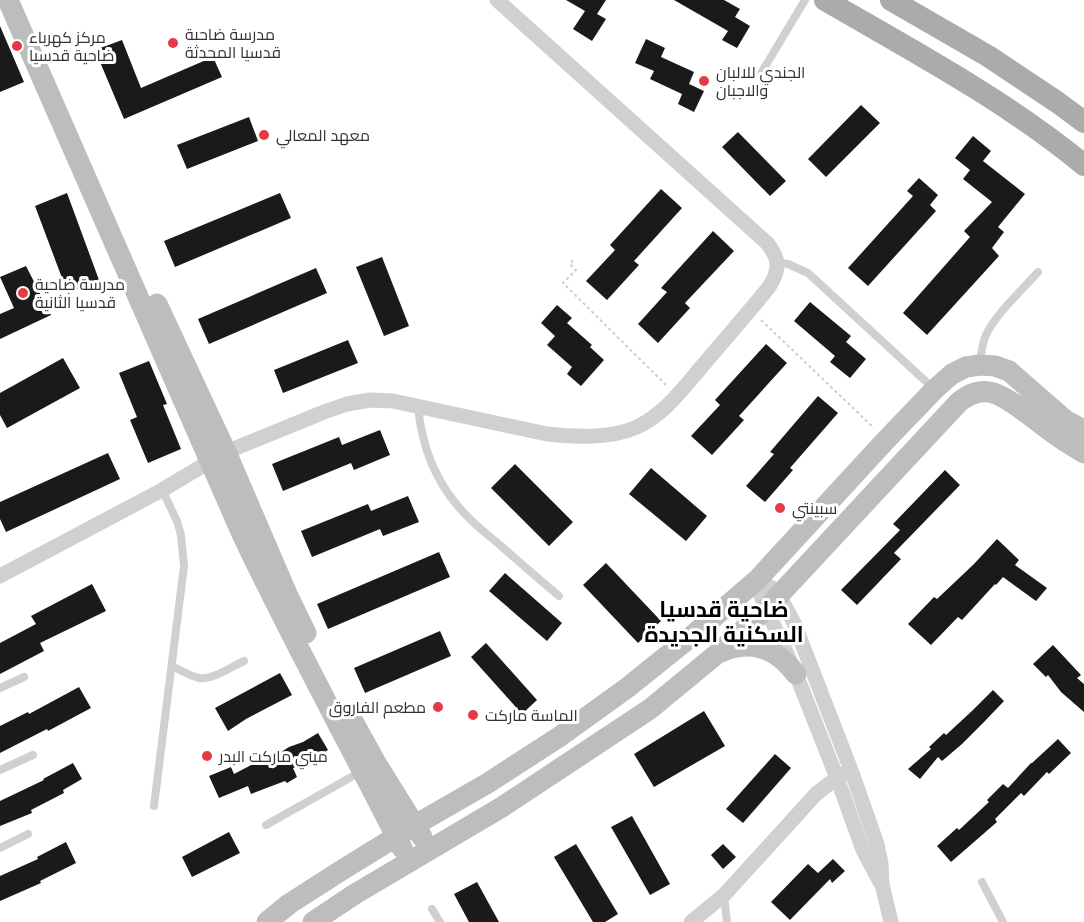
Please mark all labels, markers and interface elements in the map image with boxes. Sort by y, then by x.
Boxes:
place label: مدرسة ضاحية قدسيا المحدثة [185,24,281,62]
place label: مركز كهرباء ضاحية قدسيا [29,27,114,65]
marker: مدرسة ضاحية قدسيا المحدثة [166,36,180,50]
marker: مركز كهرباء ضاحية قدسيا [10,39,24,53]
place label: الجندي للالبان والاجبان [716,62,805,101]
marker: الجندي للالبان والاجبان [697,74,711,88]
place label: معهد المعالي [276,125,370,149]
marker: معهد المعالي [257,128,271,142]
place label: مدرسة ضاحية قدسيا الثانية [35,274,125,312]
marker: مدرسة ضاحية قدسيا الثانية [16,286,30,300]
place label: سبينتي [792,498,837,522]
marker: سبينتي [773,501,787,515]
district label: ضاحية قدسيا السكنية الجديدة [644,594,804,648]
place label: مطعم الفاروق [329,697,426,719]
marker: مطعم الفاروق [431,700,445,714]
place label: الماسة ماركت [485,705,578,725]
marker: الماسة ماركت [466,708,480,722]
place label: ميني ماركت البدر [218,746,328,770]
marker: ميني ماركت البدر [200,749,214,763]

